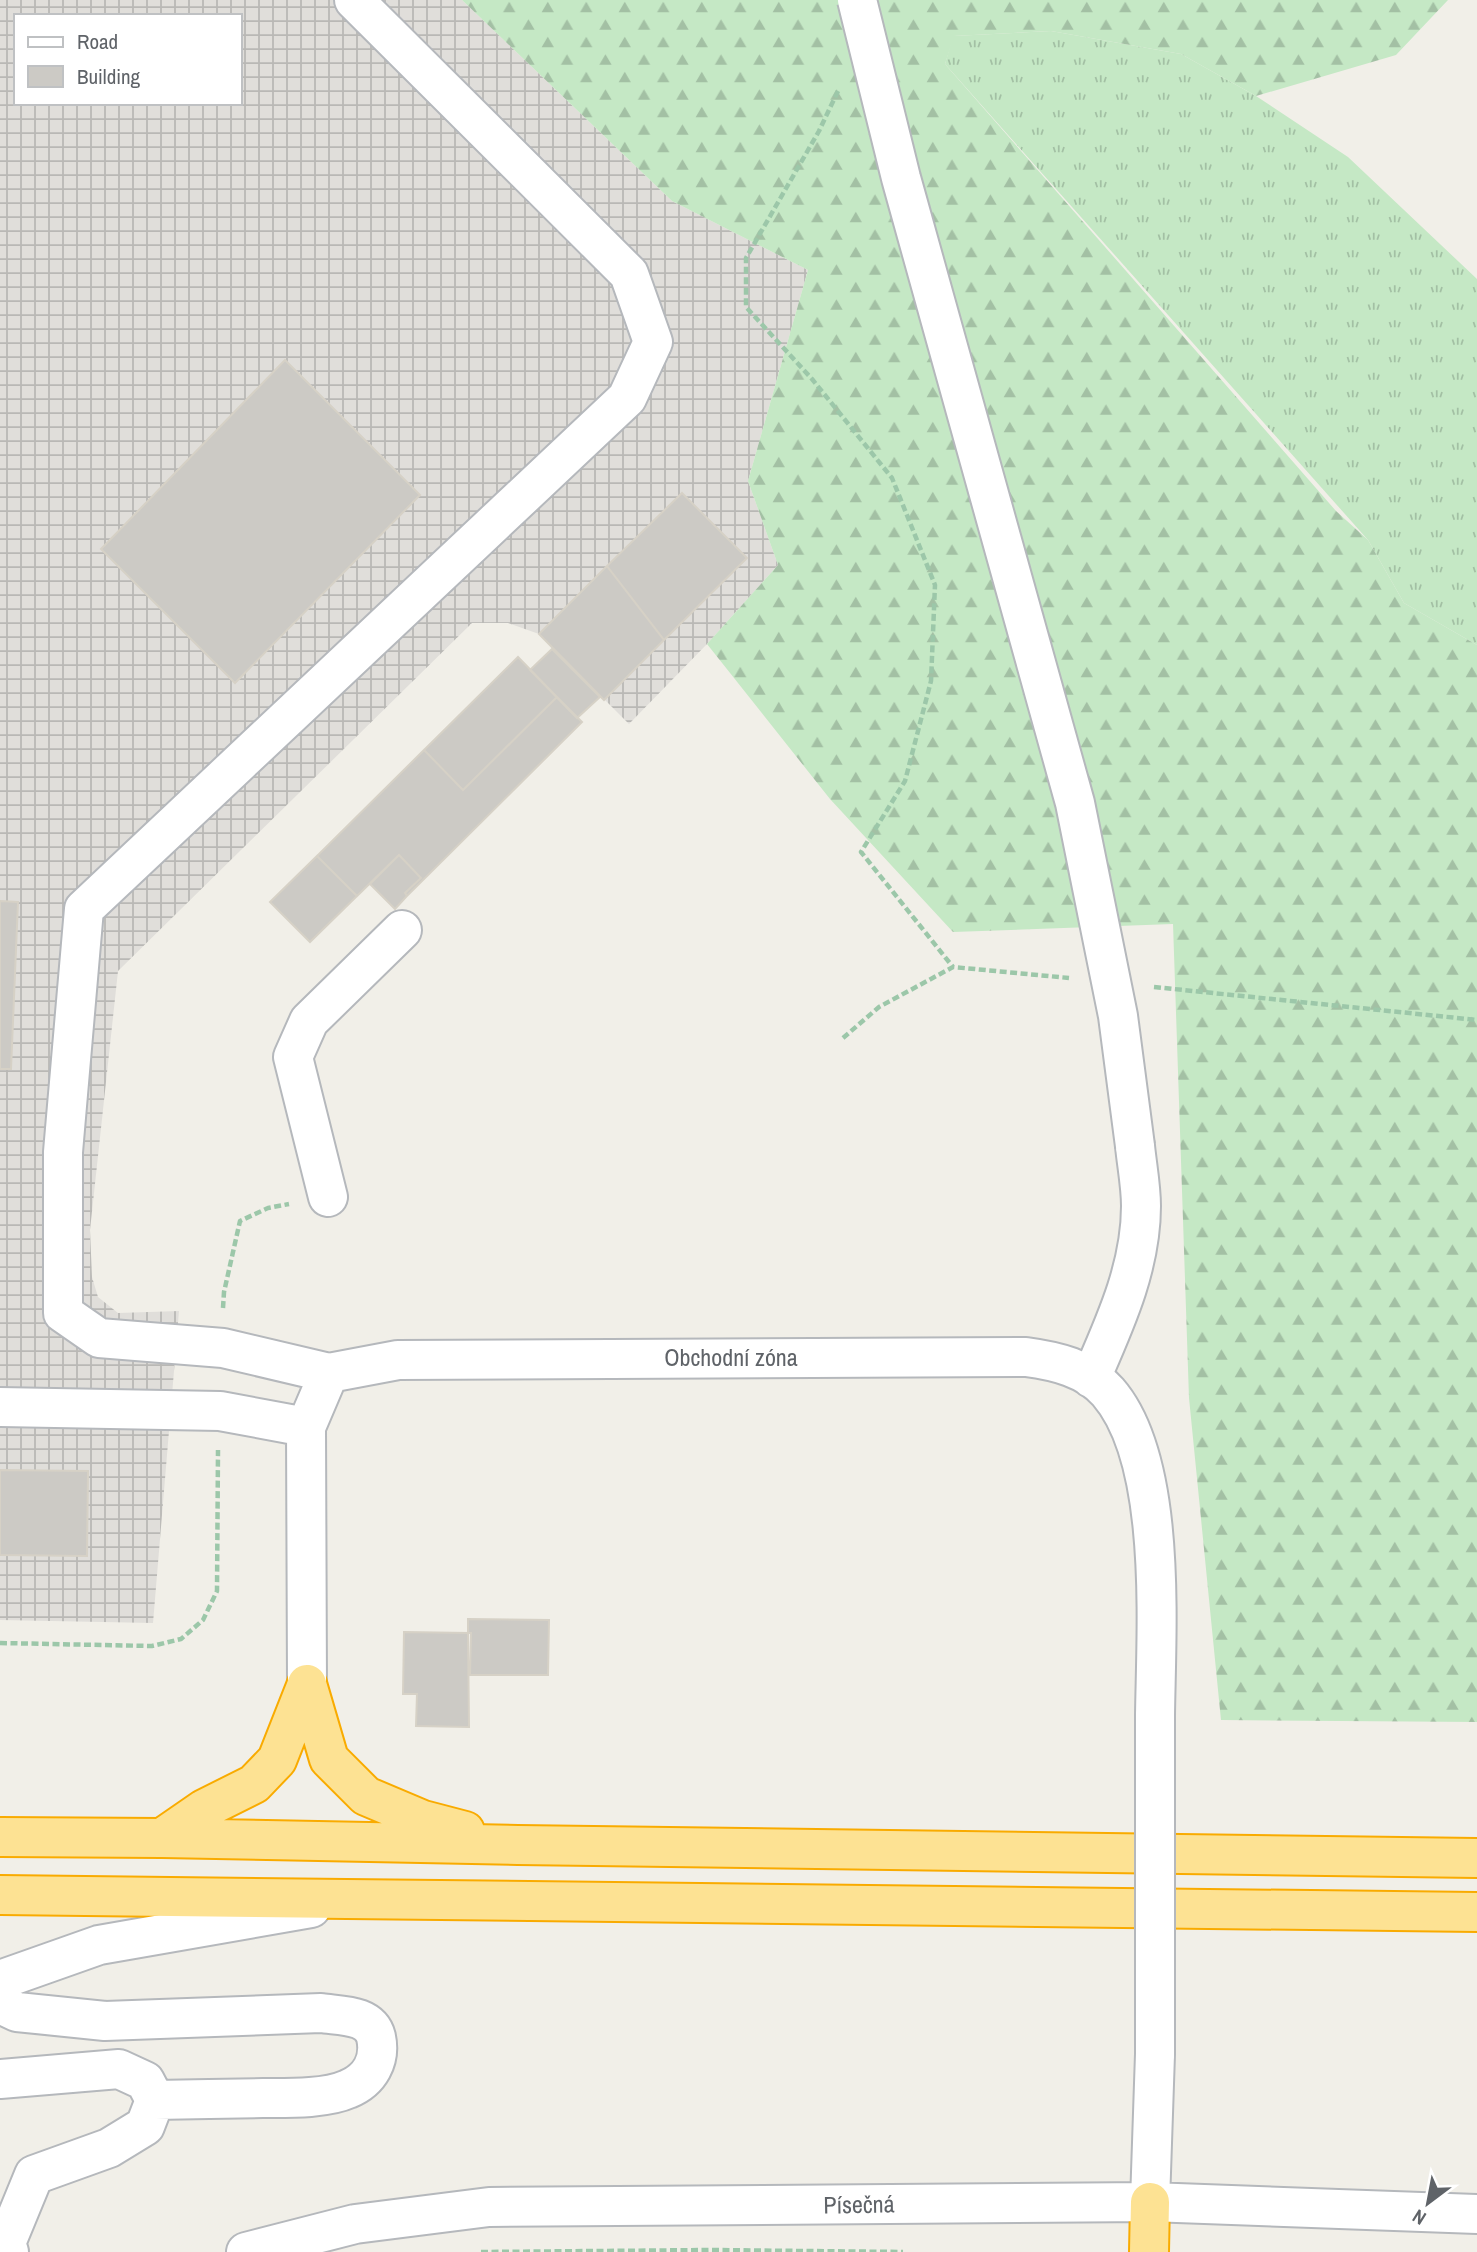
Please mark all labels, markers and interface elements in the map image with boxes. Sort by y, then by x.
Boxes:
legend [14,14,242,105]
text: Road [77,27,118,56]
text: Building [77,62,141,91]
street label: Obchodní zóna [664,1341,798,1373]
north arrow [1393,2168,1463,2238]
street label: Písečná [823,2187,895,2221]
text: N [1407,2203,1431,2231]

